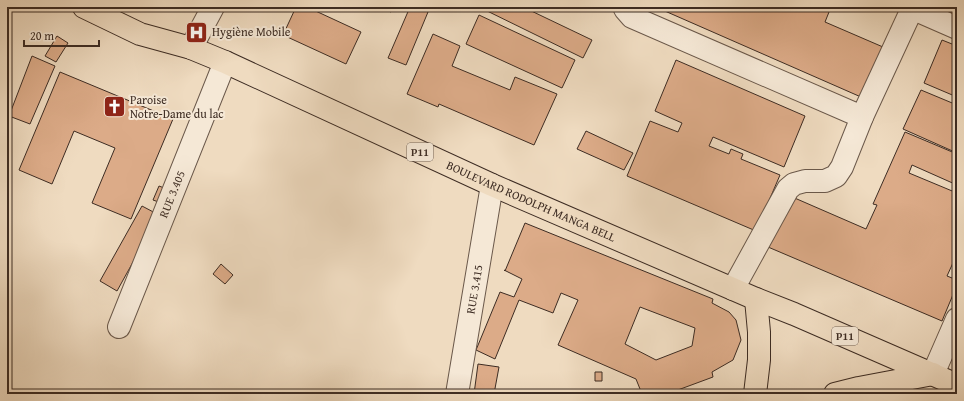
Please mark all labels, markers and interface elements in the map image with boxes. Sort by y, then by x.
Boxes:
hospital icon: Hygiène Mobile [183,19,209,45]
scale bar [24,22,99,48]
place label: Hygiène Mobile [212,23,291,40]
text: 20 m [30,27,54,44]
place label: Paroise Notre-Dame du lac [130,91,224,122]
church icon: Paroise Notre-Dame du lac [102,94,128,120]
road number: P11 [407,143,433,161]
street label: BOULEVARD RODOLPH MANGA BELL [444,156,619,245]
street label: RUE 3.405 [155,168,189,220]
street label: RUE 3.415 [462,263,487,315]
road number: P11 [832,327,858,345]

